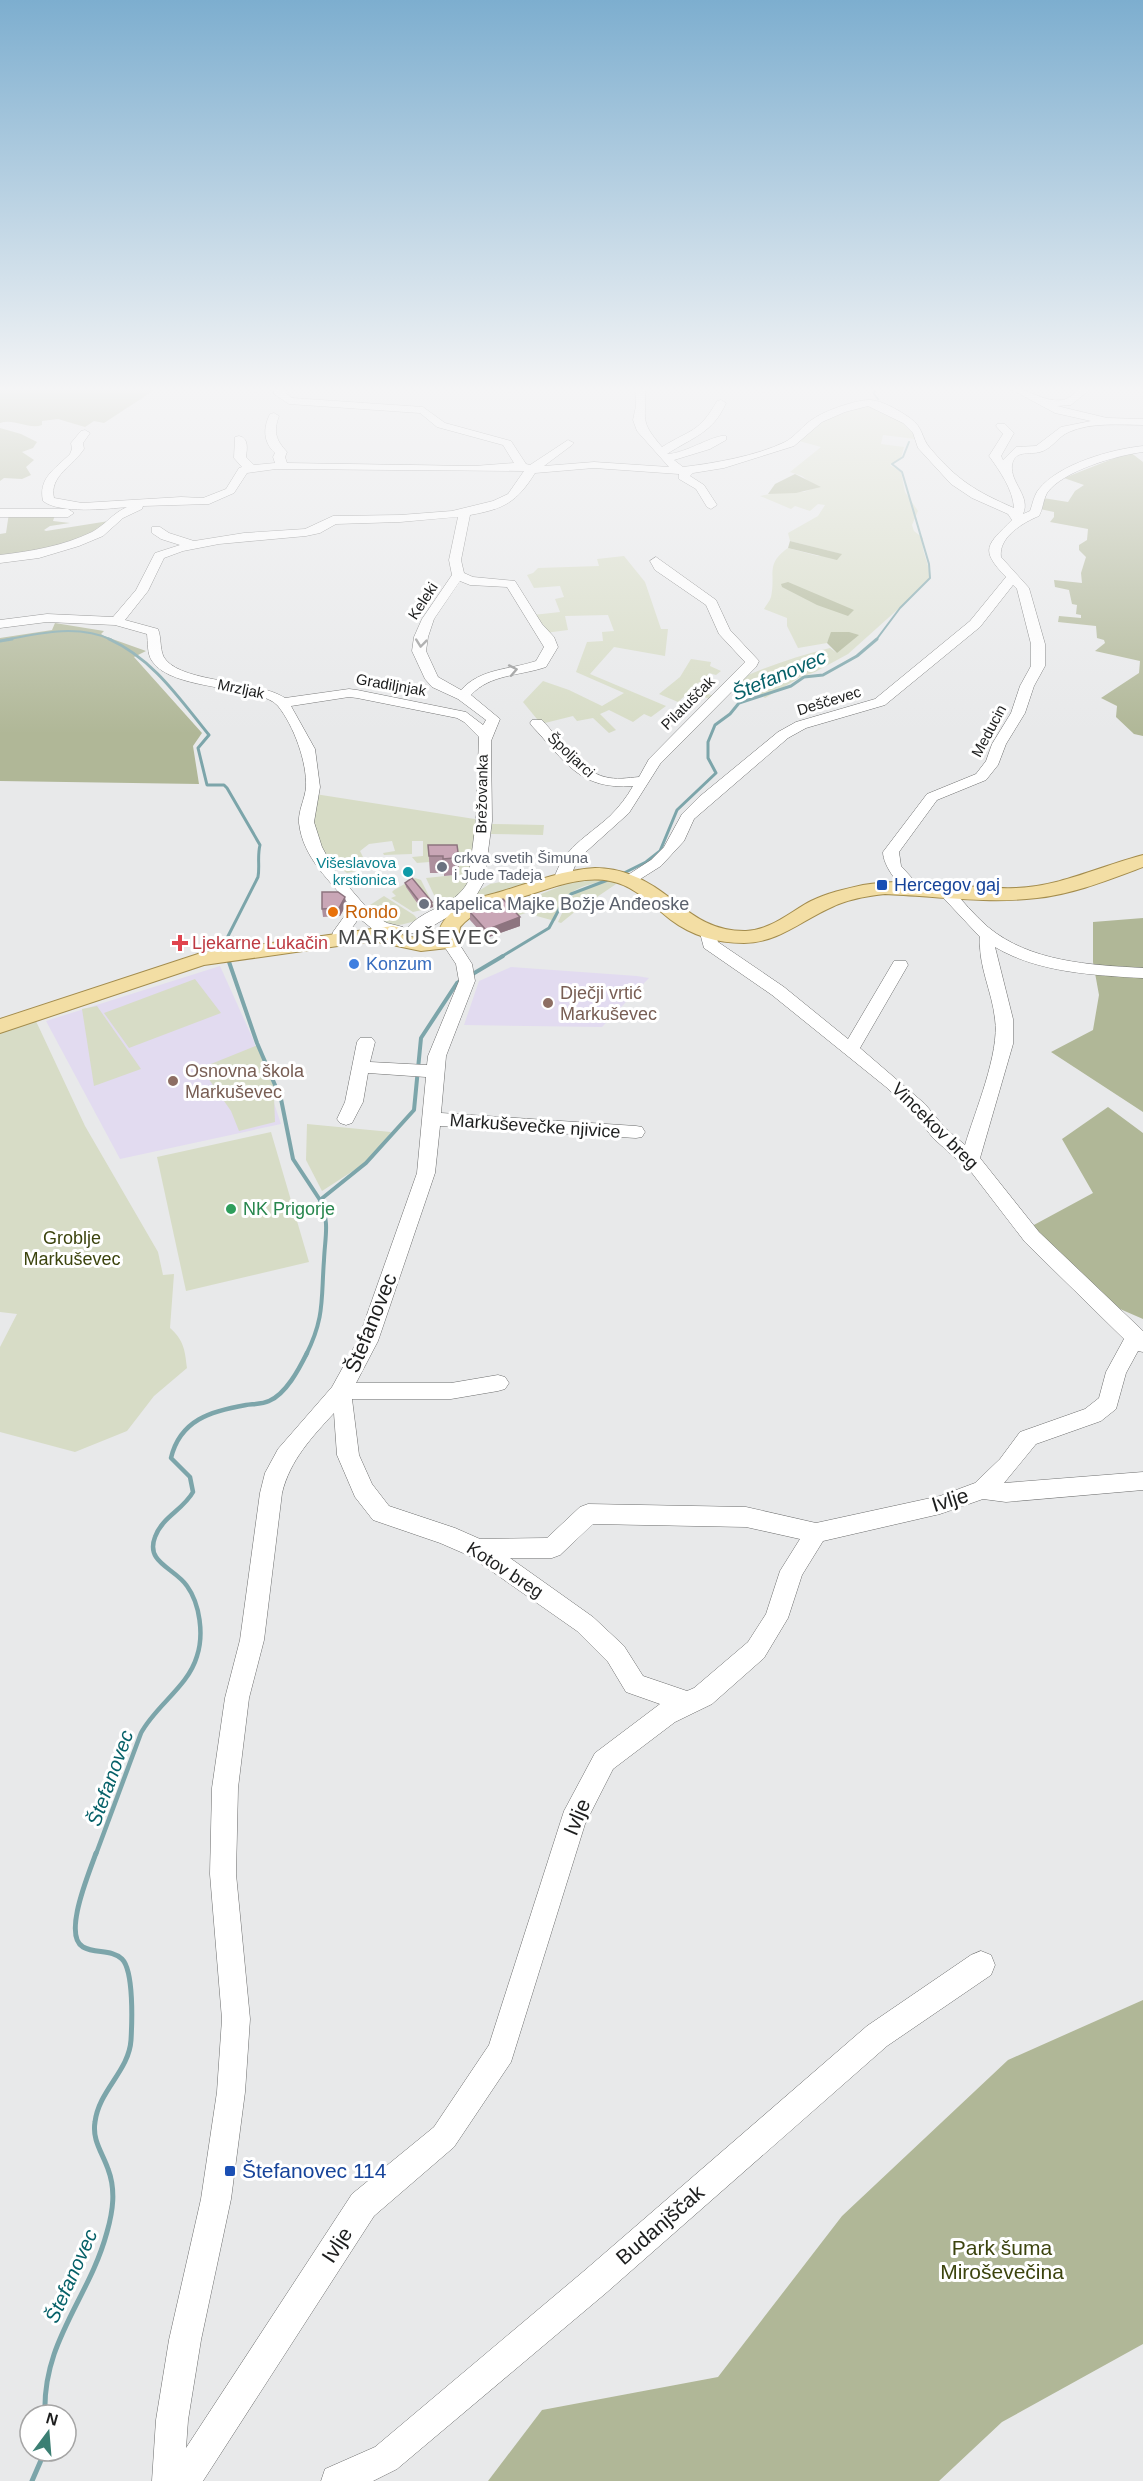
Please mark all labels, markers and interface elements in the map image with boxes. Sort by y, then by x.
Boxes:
street label: Keleki [404,579,441,622]
one-way arrow [415,639,428,648]
water label: Štefanovec [729,645,829,705]
one-way arrow [507,664,517,677]
street label: Gradiljnjak [355,670,428,699]
street label: Pilatuščak [657,672,718,733]
street label: Mrzljak [216,675,267,702]
street label: Deščevec [795,683,863,718]
street label: Meducin [968,702,1009,760]
street label: Špoljarci [545,729,598,780]
street label: Brežovanka [472,754,491,834]
place label: crkva svetih Šimuna i Jude Tadeja [454,849,589,883]
place label: Višeslavova krstionica [316,854,397,888]
marker: crkva svetih Šimuna i Jude Tadeja [435,860,449,874]
marker: Višeslavova krstionica [401,865,415,879]
place label: Hercegov gaj [894,875,1000,895]
marker: Hercegov gaj [875,878,889,892]
place label: kapelica Majke Božje Anđeoske [436,894,689,914]
marker: kapelica Majke Božje Anđeoske [417,897,431,911]
place label: Rondo [345,902,398,922]
marker: Rondo [326,905,340,919]
district label: MARKUŠEVEC [338,925,500,948]
place label: Ljekarne Lukačin [192,933,328,953]
marker: Ljekarne Lukačin [173,936,187,950]
place label: Konzum [366,954,432,974]
marker: Konzum [347,957,361,971]
place label: Dječji vrtić Markuševec [560,983,657,1024]
marker: Dječji vrtić Markuševec [541,996,555,1010]
place label: Osnovna škola Markuševec [185,1061,305,1102]
marker: Osnovna škola Markuševec [166,1074,180,1088]
street label: Vincekov breg [888,1079,982,1173]
street label: Markuševečke njivice [449,1110,621,1142]
place label: NK Prigorje [243,1199,335,1219]
marker: NK Prigorje [224,1202,238,1216]
park label: Groblje Markuševec [23,1228,121,1269]
street label: Štefanovec [340,1270,401,1376]
street label: Ivlje [929,1483,971,1516]
street label: Kotov breg [463,1538,547,1602]
water label: Štefanovec [83,1727,137,1829]
street label: Ivlje [559,1795,594,1838]
place label: Štefanovec 114 [242,2159,387,2182]
marker: Štefanovec 114 [223,2164,237,2178]
street label: Budanjščak [611,2180,709,2269]
street label: Ivlje [317,2223,356,2267]
water label: Štefanovec [41,2226,101,2326]
park label: Park šuma Miroševečina [940,2236,1064,2283]
north arrow [18,2403,78,2463]
text: N [44,2409,60,2429]

